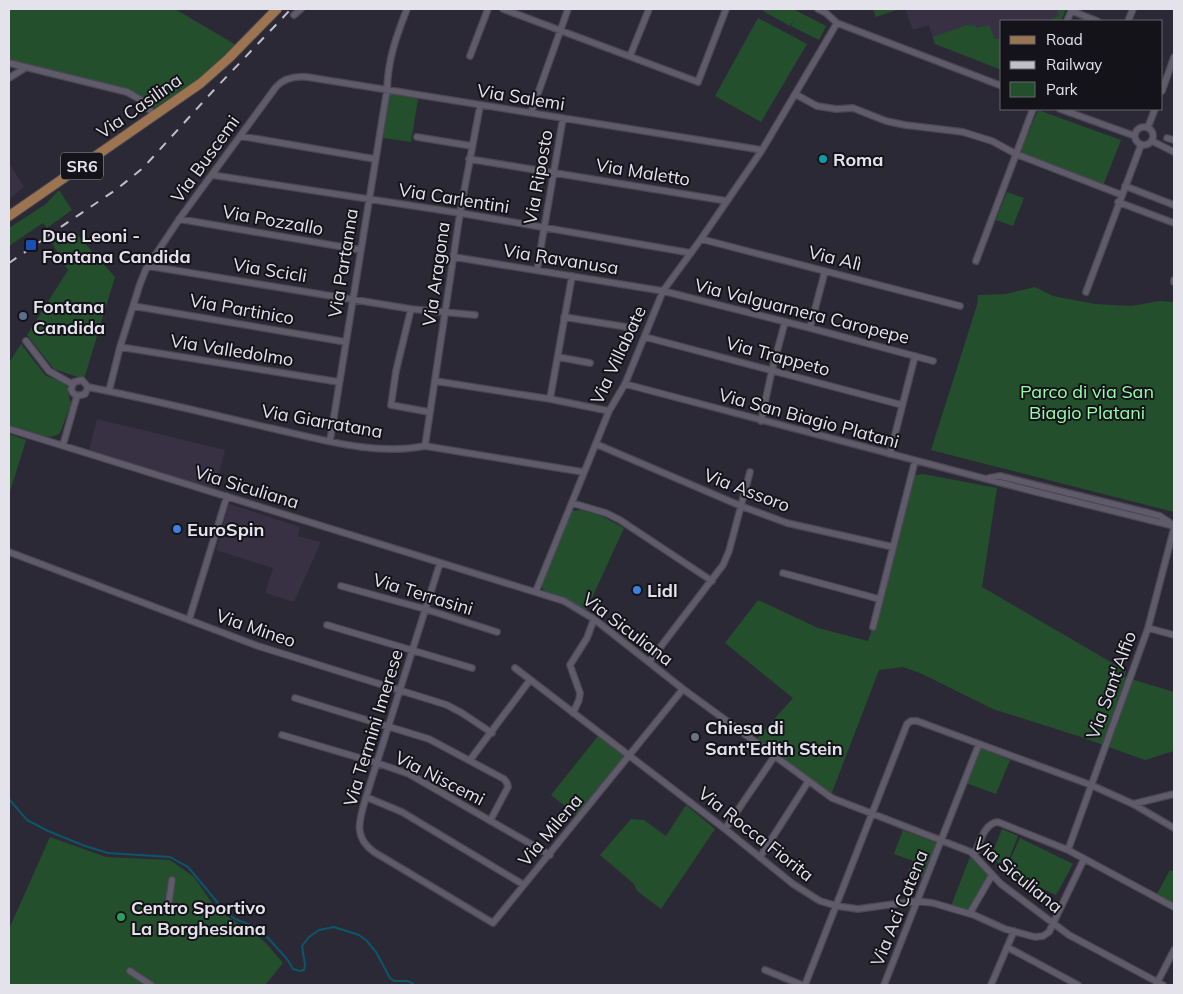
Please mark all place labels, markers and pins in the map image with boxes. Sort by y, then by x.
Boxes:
place label: Roma [833,148,883,171]
marker: Roma [817,153,829,165]
place label: Due Leoni - Fontana Candida [42,224,191,268]
marker: Due Leoni - Fontana Candida [24,238,38,252]
place label: Fontana Candida [33,295,105,339]
marker: Fontana Candida [17,310,29,322]
place label: EuroSpin [187,518,264,541]
marker: EuroSpin [171,523,183,535]
place label: Lidl [647,579,678,602]
marker: Lidl [631,584,643,596]
place label: Chiesa di Sant'Edith Stein [705,716,843,760]
marker: Chiesa di Sant'Edith Stein [689,731,701,743]
place label: Centro Sportivo La Borghesiana [131,896,266,940]
marker: Centro Sportivo La Borghesiana [115,911,127,923]

